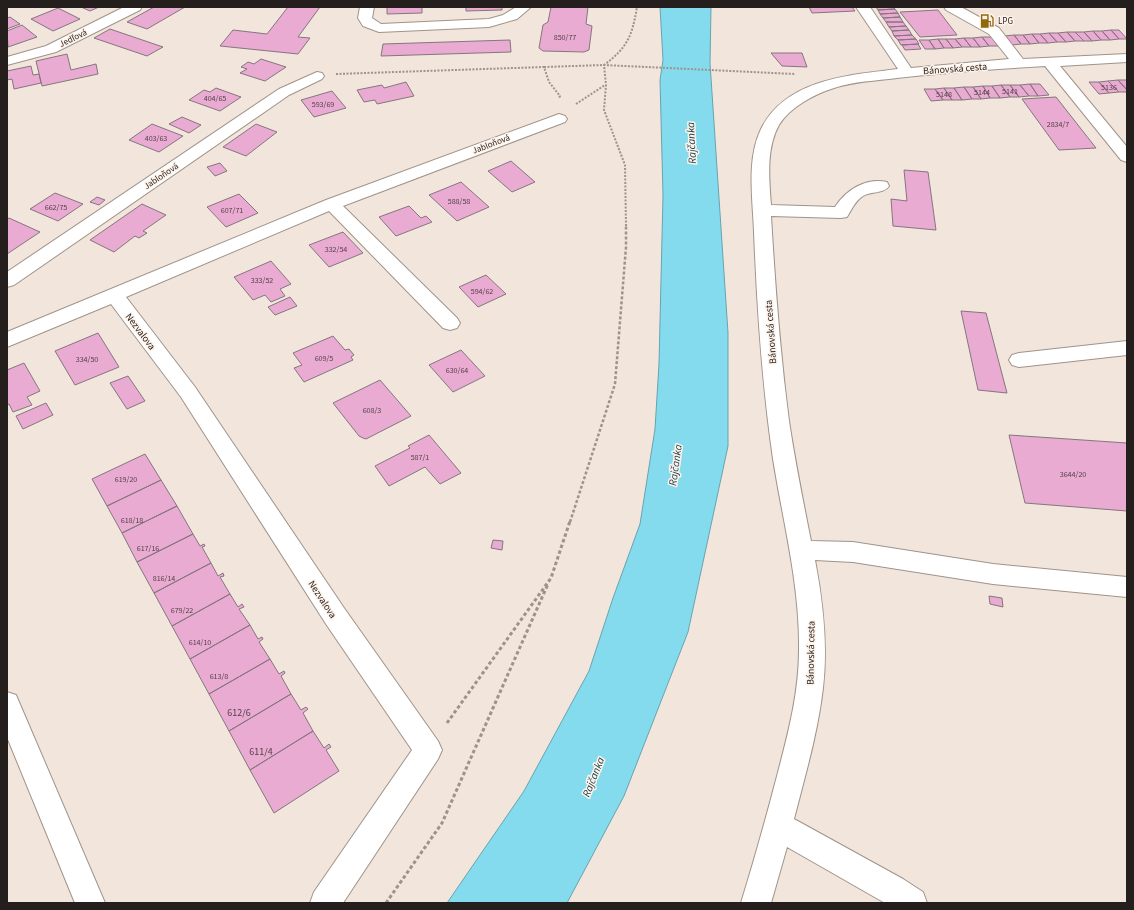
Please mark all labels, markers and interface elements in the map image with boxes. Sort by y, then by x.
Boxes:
fuel station icon: LPG [979,13,995,29]
place label: LPG [998,15,1013,28]
street label: Jedľová [57,26,89,51]
house number: 850/77 [554,32,576,43]
street label: Bánovská cesta [923,60,987,78]
house number: 5136 [1101,82,1117,93]
house number: 5141 [1002,86,1018,97]
house number: 5144 [974,87,990,98]
house number: 5148 [936,89,952,100]
house number: 404/65 [204,93,226,104]
house number: 593/69 [312,99,334,110]
house number: 2834/7 [1047,119,1069,130]
water label: Rajčanka [683,122,700,164]
street label: Jabloňová [470,131,512,158]
house number: 403/63 [145,133,167,144]
street label: Jabloňová [141,160,181,193]
house number: 588/58 [448,196,470,207]
house number: 662/75 [45,202,67,213]
house number: 607/71 [221,205,243,216]
house number: 332/54 [325,244,347,255]
house number: 333/52 [251,275,273,286]
house number: 594/62 [471,286,493,297]
street label: Bánovská cesta [762,300,780,364]
street label: Nezvalova [122,310,159,353]
house number: 609/5 [315,353,333,364]
house number: 334/50 [76,354,98,365]
house number: 630/64 [446,365,468,376]
house number: 608/3 [363,405,381,416]
water label: Rajčanka [665,443,686,487]
house number: 587/1 [411,452,429,463]
house number: 3644/20 [1060,469,1086,480]
house number: 619/20 [115,474,137,485]
house number: 618/18 [121,515,143,526]
house number: 617/16 [137,543,159,554]
house number: 816/14 [153,573,175,584]
street label: Nezvalova [305,578,340,621]
house number: 679/22 [171,605,193,616]
street label: Bánovská cesta [803,621,819,685]
house number: 614/10 [189,637,211,648]
house number: 613/8 [210,671,228,682]
house number: 612/6 [227,706,251,720]
house number: 611/4 [249,745,273,759]
water label: Rajčanka [579,755,608,799]

